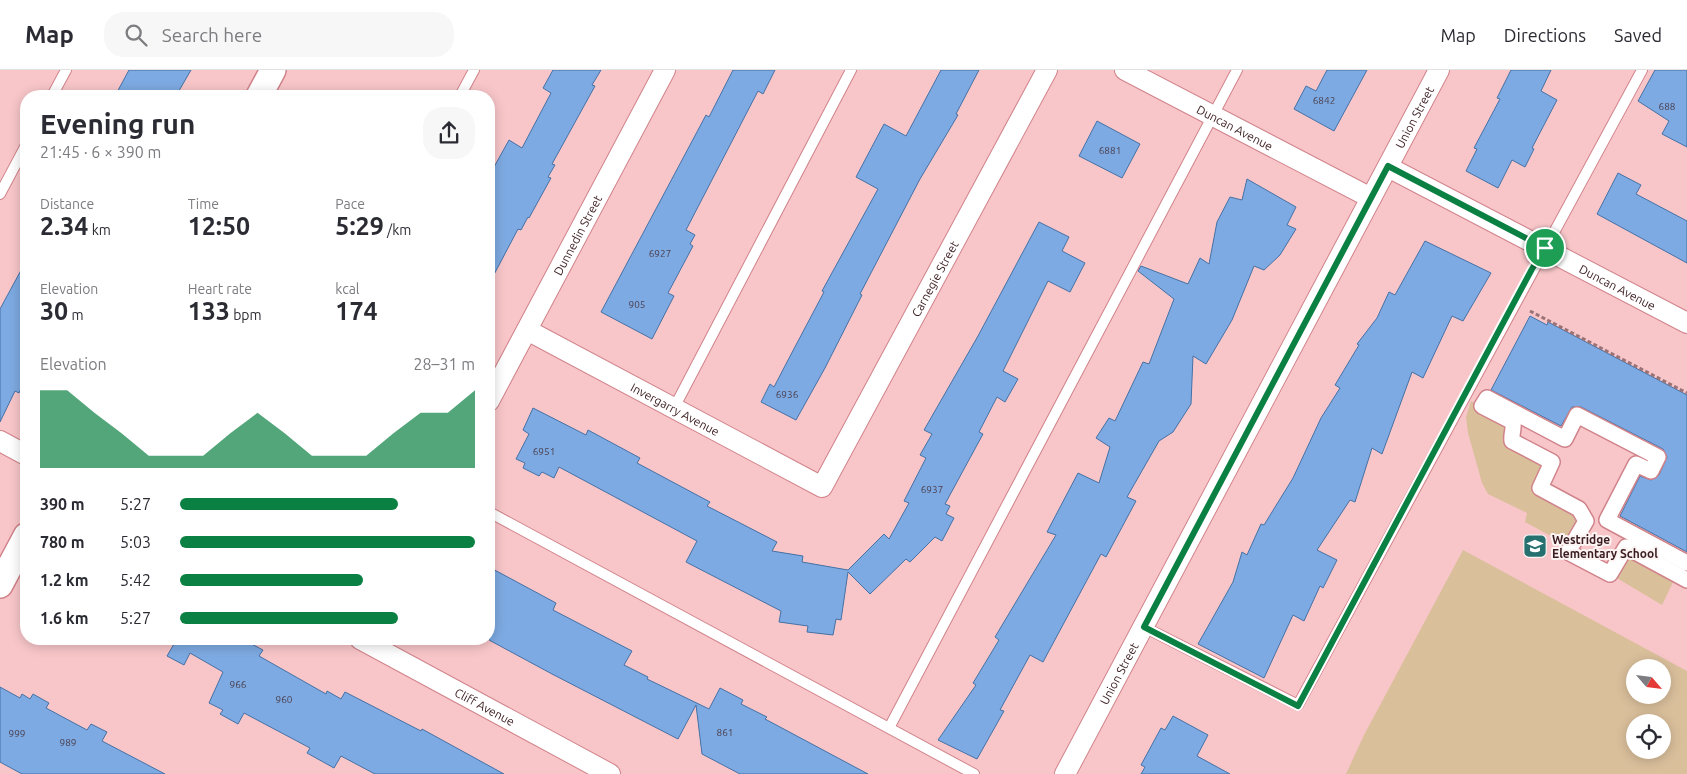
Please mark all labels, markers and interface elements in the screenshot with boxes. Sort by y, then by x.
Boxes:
search box [104,12,454,57]
text: Map [25,21,74,48]
icon: search [122,21,150,49]
text: Search here [162,24,262,46]
text: Map [1440,25,1476,45]
text: Directions [1504,25,1586,45]
text: Saved [1614,25,1662,45]
street label: Union Street [1392,84,1436,150]
house number: 6842 [1313,95,1335,106]
house number: 688 [1659,101,1676,112]
street label: Duncan Avenue [1195,102,1275,152]
button: share [423,107,475,159]
text: Evening run [40,108,195,139]
text: 21:45 · 6 × 390 m [40,143,161,161]
house number: 6881 [1099,145,1121,156]
street label: Dunnedin Street [551,193,604,277]
text: Distance [40,196,94,212]
text: Time [188,196,219,212]
text: Pace [335,196,365,212]
text: 2.34 [40,212,88,240]
text: 12:50 [188,212,250,240]
text: 5:29 [335,212,384,240]
text: km [88,222,111,238]
text: /km [384,222,411,238]
pin [1524,227,1566,269]
icon: arrive [1531,234,1559,262]
street label: Carnegie Street [909,238,960,319]
house number: 6927 [649,248,671,259]
street label: Duncan Avenue [1577,262,1658,312]
text: Elevation [40,281,98,297]
text: Heart rate [188,281,252,297]
text: kcal [335,281,360,297]
text: 30 [40,297,68,325]
text: 133 [188,297,230,325]
text: 174 [335,297,378,325]
house number: 905 [629,299,645,310]
text: m [68,307,84,323]
text: bpm [230,307,262,323]
text: Elevation [40,355,107,373]
text: 28–31 m [413,355,475,373]
street label: Invergarry Avenue [629,380,722,438]
house number: 6936 [776,389,799,400]
house number: 6951 [533,446,555,457]
house number: 6937 [921,484,943,495]
text: 390 m [40,495,85,513]
text: 5:27 [120,495,151,513]
text: 780 m [40,533,85,551]
text: 5:03 [120,533,151,551]
school or university icon: Westridge Elementary School [1522,533,1548,559]
place label: Westridge Elementary School [1552,533,1658,560]
text: 1.2 km [40,571,89,589]
text: 5:42 [120,571,151,589]
text: 1.6 km [40,609,89,627]
text: 5:27 [120,609,151,627]
street label: Union Street [1097,640,1140,706]
north arrow [1626,659,1671,704]
map controls [1626,659,1671,759]
house number: 966 [230,679,247,690]
street label: Cliff Avenue [453,685,517,728]
house number: 960 [276,694,293,705]
button: locate [1626,714,1671,759]
house number: 861 [717,727,733,738]
house number: 999 [9,728,25,739]
house number: 989 [60,737,76,748]

